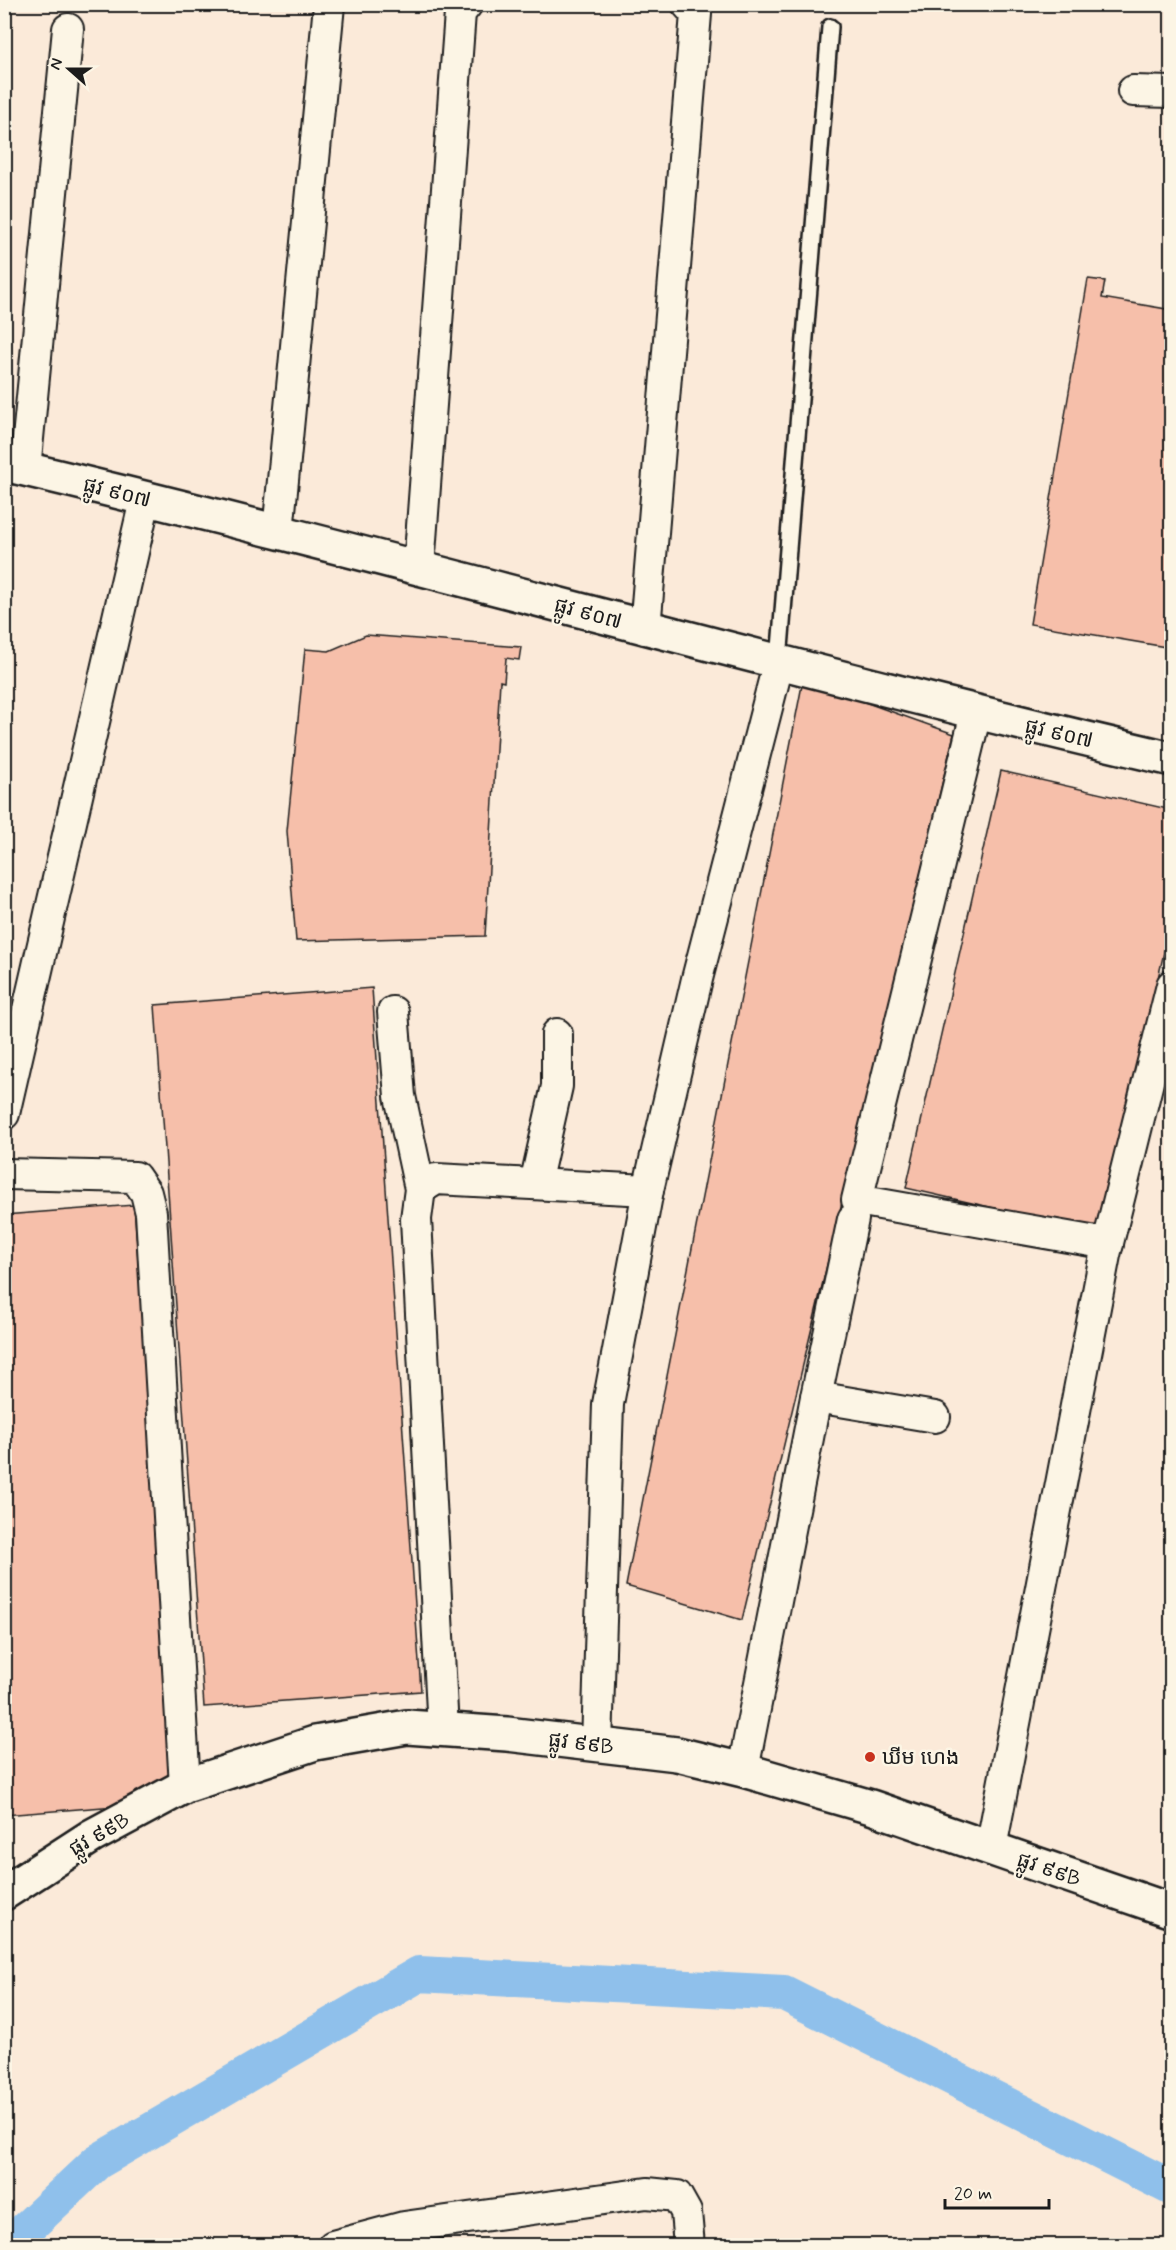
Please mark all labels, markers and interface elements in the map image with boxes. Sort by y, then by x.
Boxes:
north arrow [39,39,99,99]
text: N [45,55,68,73]
street label: ផ្លូវ ៩០៧ [79,471,154,519]
street label: ផ្លូវ ៩០៧ [550,592,625,640]
street label: ផ្លូវ ៩០៧ [1021,713,1096,759]
street label: ផ្លូវ ៩៩B [546,1726,615,1766]
place label: ឃីម ហេង [882,1744,959,1772]
marker: ឃីម ហេង [863,1750,877,1764]
street label: ផ្លូវ ៩៩B [64,1806,137,1867]
street label: ផ្លូវ ៩៩B [1012,1846,1084,1898]
scale bar [945,2172,1048,2210]
text: 20 m [954,2182,992,2206]

